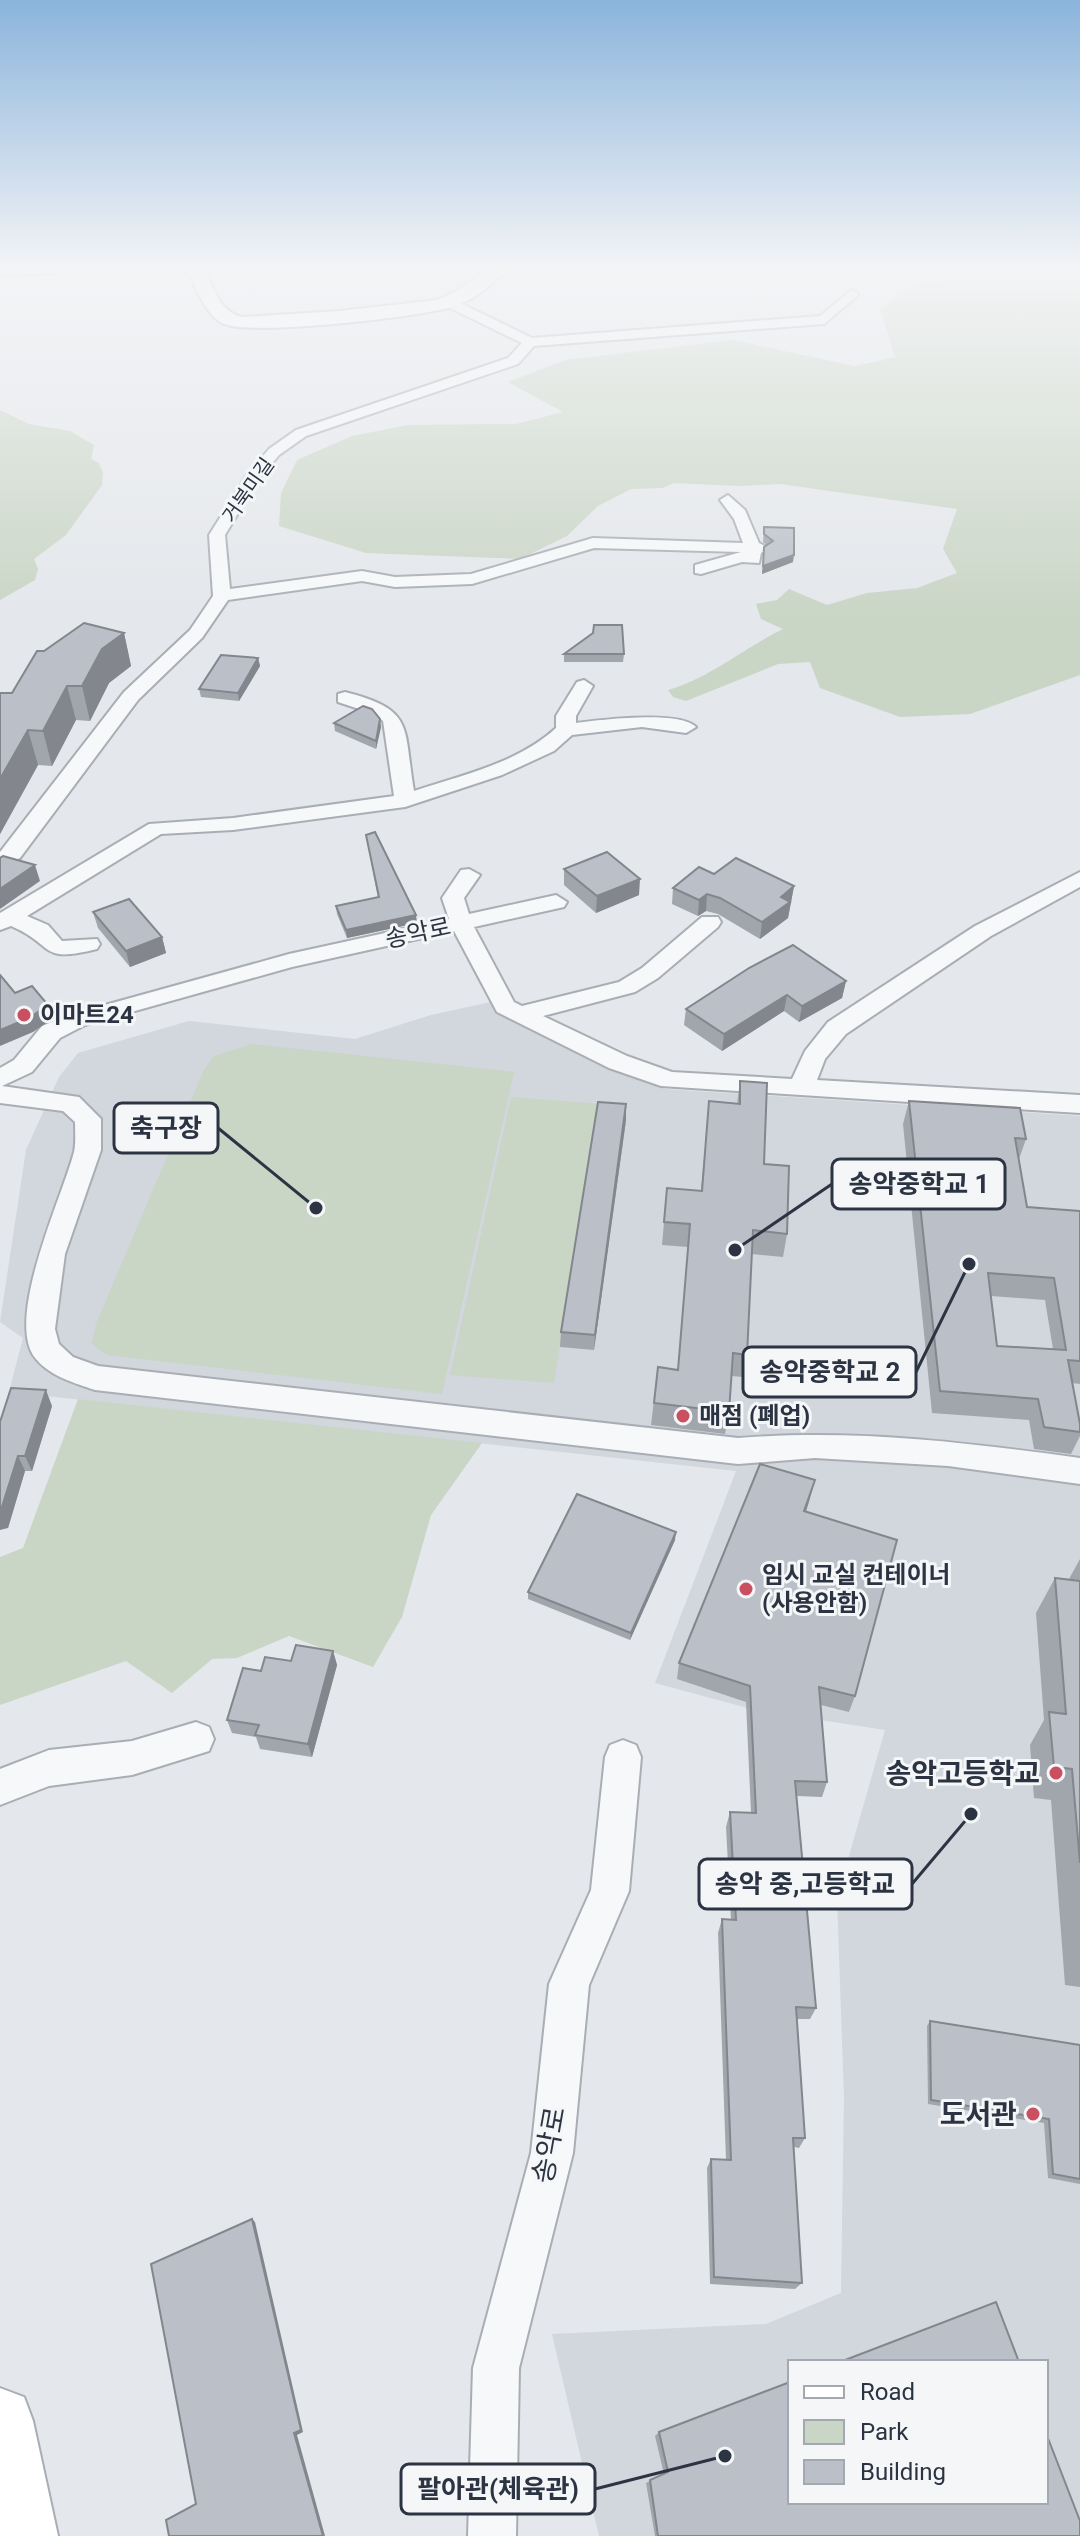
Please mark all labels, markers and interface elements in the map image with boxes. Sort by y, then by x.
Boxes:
street label: 거북미길 [217,453,279,527]
street label: 송악로 [383,912,453,954]
place label: 이마트24 [40,1001,134,1029]
marker: 이마트24 [15,1006,33,1024]
callout: 축구장 [114,1103,218,1153]
text: 축구장 [130,1113,202,1143]
callout: 송악중학교 1 [832,1159,1005,1209]
text: 송악중학교 1 [849,1169,989,1199]
callout: 송악중학교 2 [743,1347,916,1397]
text: 송악중학교 2 [760,1357,900,1387]
place label: 매점 (폐업) [699,1402,810,1430]
marker: 매점 (폐업) [674,1407,692,1425]
place label: 임시 교실 컨테이너 (사용안함) [762,1561,951,1617]
marker: 임시 교실 컨테이너 (사용안함) [737,1580,755,1598]
place label: 송악고등학교 [885,1757,1040,1790]
marker: 송악고등학교 [1047,1764,1065,1782]
callout: 송악 중,고등학교 [699,1859,912,1909]
text: 송악 중,고등학교 [715,1869,895,1899]
place label: 도서관 [940,2098,1017,2131]
street label: 송악로 [526,2104,572,2186]
marker: 도서관 [1024,2105,1042,2123]
legend [788,2360,1048,2504]
text: Road [860,2378,915,2406]
text: Park [860,2418,909,2446]
text: Building [860,2458,946,2486]
callout: 팔아관(체육관) [401,2464,595,2514]
text: 팔아관(체육관) [417,2474,579,2504]

